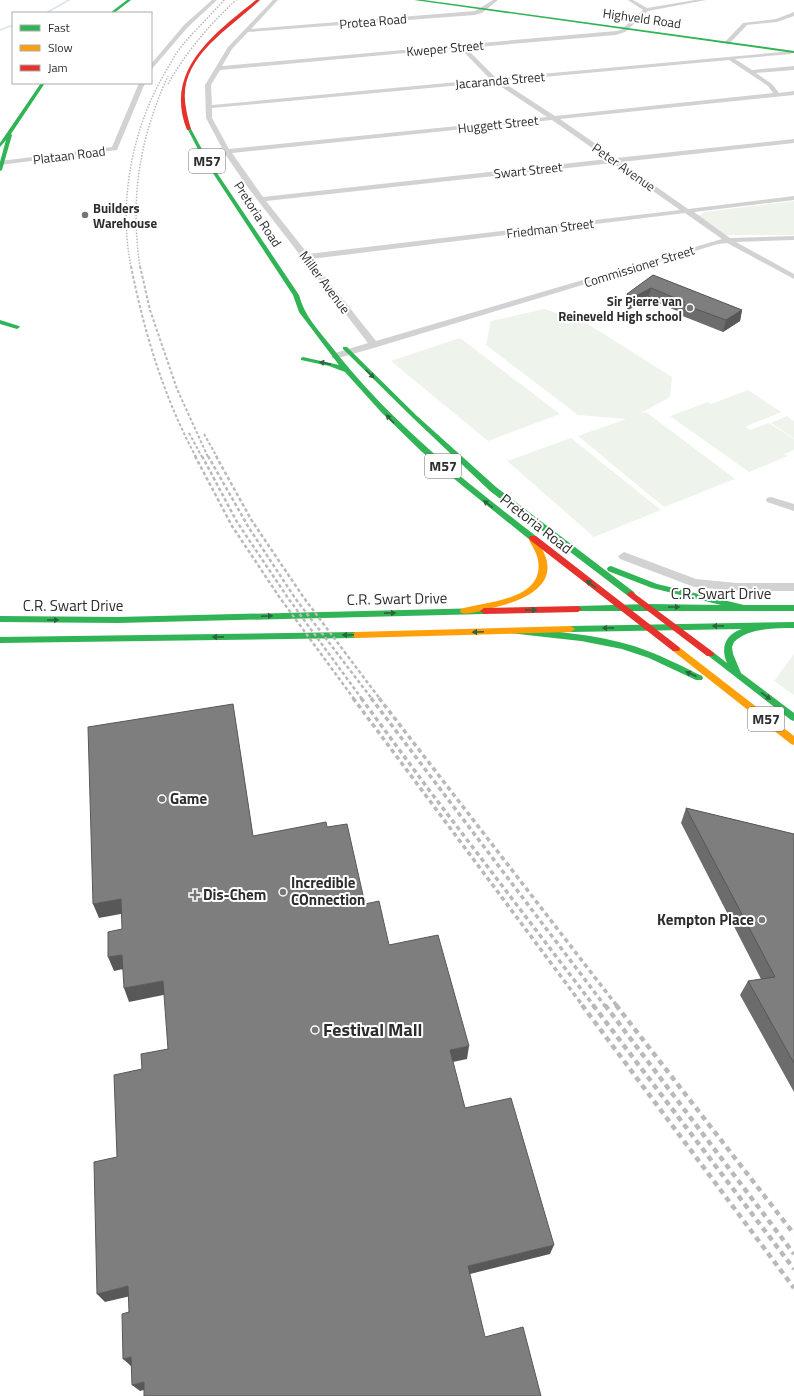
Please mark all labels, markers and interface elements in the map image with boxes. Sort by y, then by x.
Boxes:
street label: Highveld Road [602,3,682,33]
street label: Protea Road [338,8,408,34]
legend [12,12,152,84]
text: Fast [48,18,71,37]
street label: Kweper Street [405,35,485,61]
text: Slow [48,38,73,57]
text: Jam [48,58,68,77]
street label: Jacaranda Street [454,66,546,94]
street label: Huggett Street [457,110,540,138]
street label: Peter Avenue [588,138,660,196]
street label: Plataan Road [32,141,106,169]
road number: M57 [189,149,225,173]
street label: Swart Street [493,156,564,184]
street label: Pretoria Road [229,177,287,251]
place label: Builders Warehouse [93,198,157,233]
marker: Builders Warehouse [80,210,90,220]
street label: Friedman Street [505,213,595,243]
street label: Commissioner Street [581,240,697,292]
street label: Miller Avenue [295,246,355,318]
place label: Sir Pierre van Reineveld High school [558,291,682,326]
marker: Sir Pierre van Reineveld High school [685,303,695,313]
one-way arrow [319,360,331,366]
one-way arrow [365,370,375,379]
one-way arrow [385,414,395,424]
road number: M57 [425,454,461,478]
street label: Pretoria Road [495,488,577,559]
one-way arrow [483,500,494,508]
one-way arrow [585,579,596,588]
street label: C.R. Swart Drive [671,582,771,605]
street label: C.R. Swart Drive [346,586,447,611]
street label: C.R. Swart Drive [23,594,123,617]
one-way arrow [668,604,681,610]
one-way arrow [525,607,538,613]
one-way arrow [384,609,396,616]
one-way arrow [261,613,274,619]
one-way arrow [47,617,60,623]
one-way arrow [711,623,724,629]
one-way arrow [602,625,614,632]
one-way arrow [472,628,484,635]
one-way arrow [341,632,354,638]
one-way arrow [211,634,224,640]
one-way arrow [685,671,697,677]
one-way arrow [761,692,772,701]
road number: M57 [748,707,784,731]
place label: Game [170,787,207,810]
marker: Game [157,794,167,804]
place label: Incredible COnnection [291,871,365,911]
place label: Dis-Chem [203,883,266,906]
marker: Incredible COnnection [278,887,288,897]
marker: Dis-Chem [190,890,200,900]
place label: Kempton Place [657,908,754,931]
marker: Kempton Place [757,915,767,925]
place label: Festival Mall [323,1016,422,1043]
marker: Festival Mall [310,1025,320,1035]

